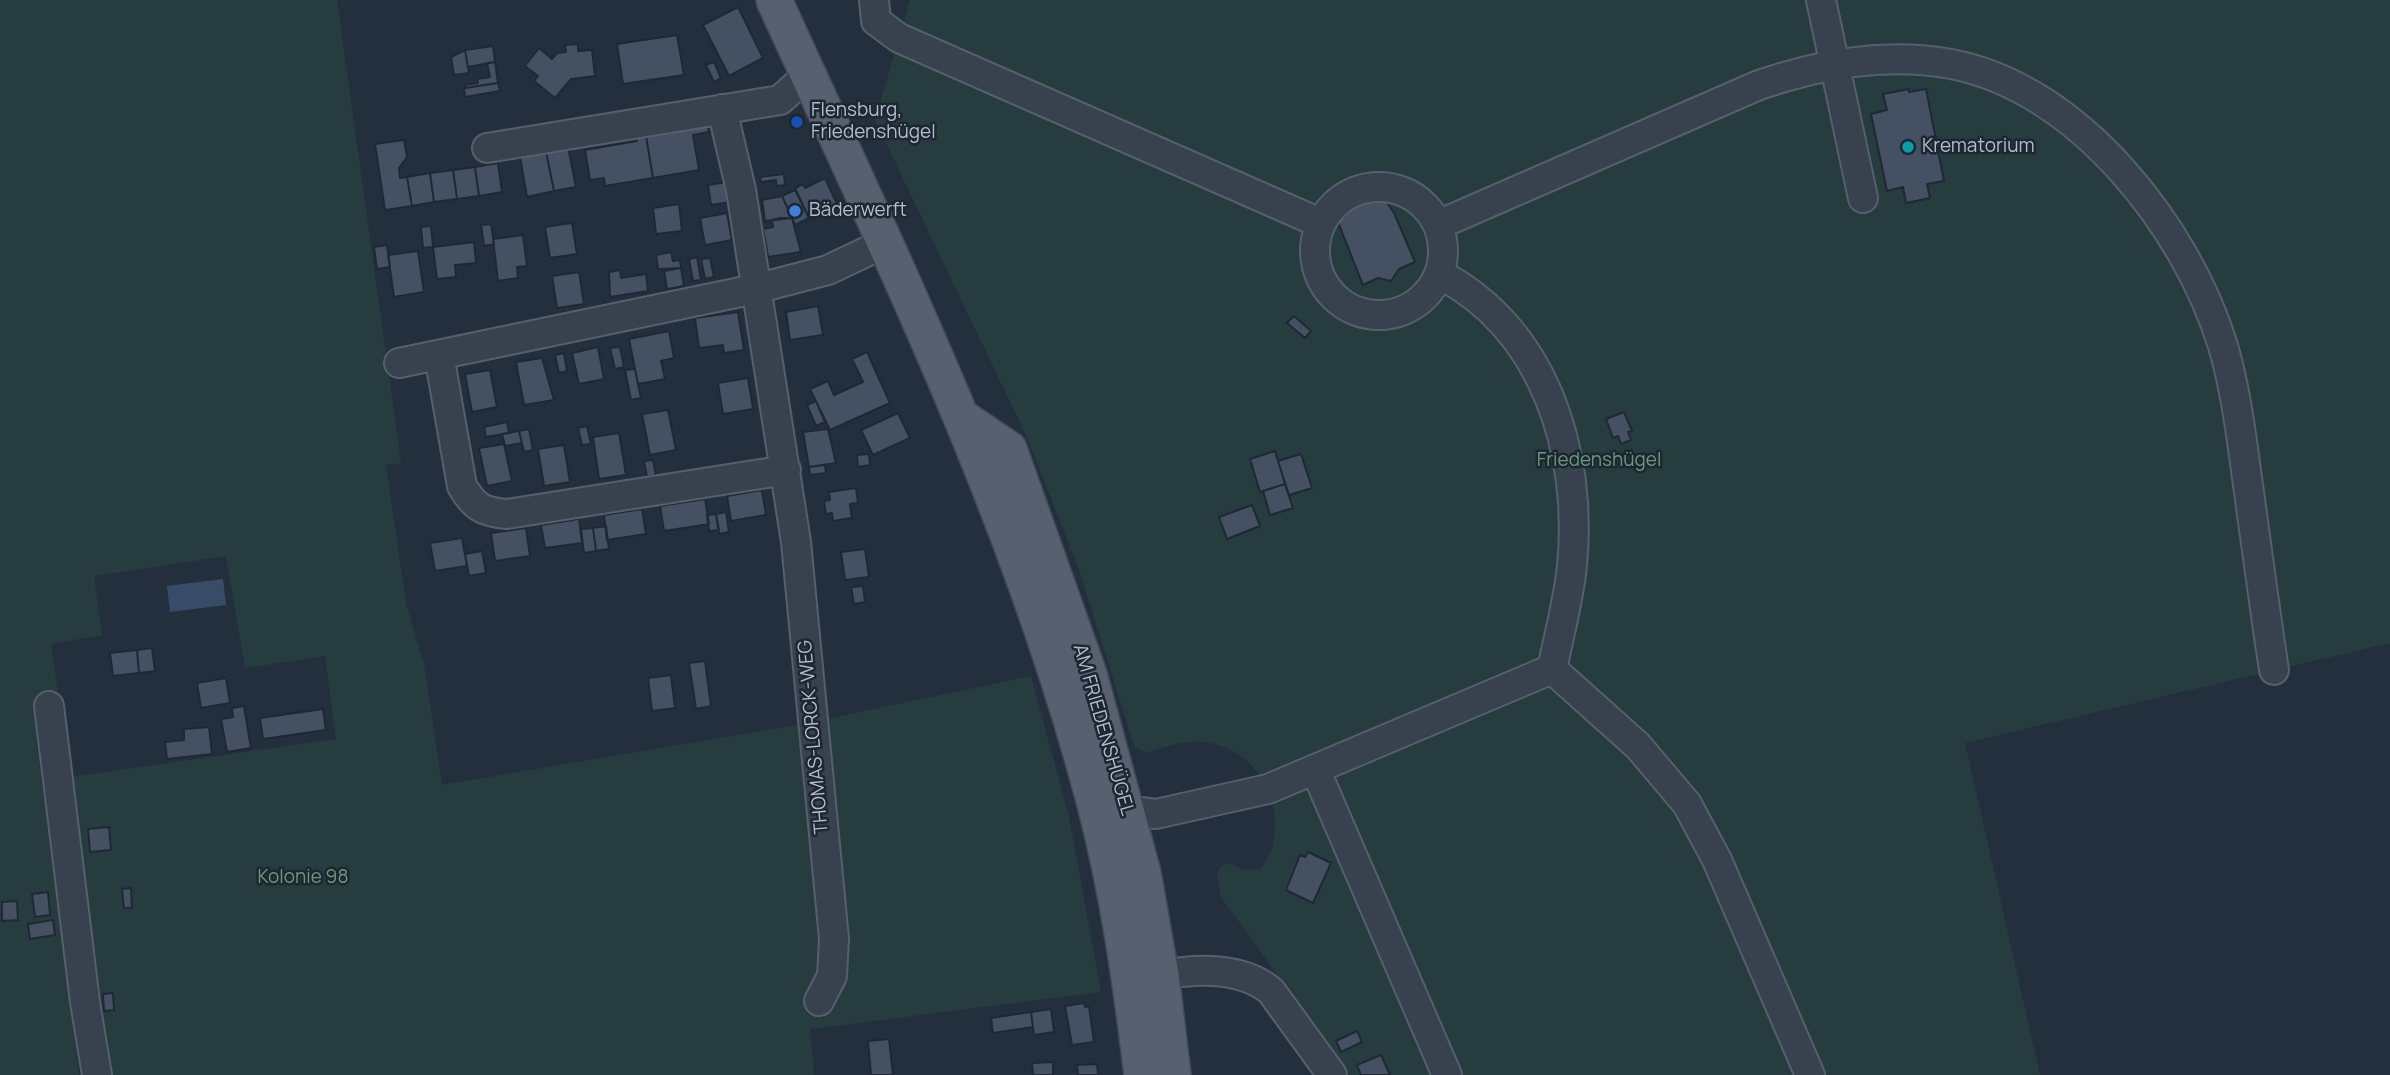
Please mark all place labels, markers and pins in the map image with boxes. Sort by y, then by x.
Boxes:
place label: Flensburg, Friedenshügel [811,100,936,144]
marker: Flensburg, Friedenshügel [789,114,805,130]
place label: Krematorium [1922,136,2035,158]
marker: Krematorium [1900,139,1916,155]
place label: Bäderwerft [809,200,907,222]
marker: Bäderwerft [787,203,803,219]

